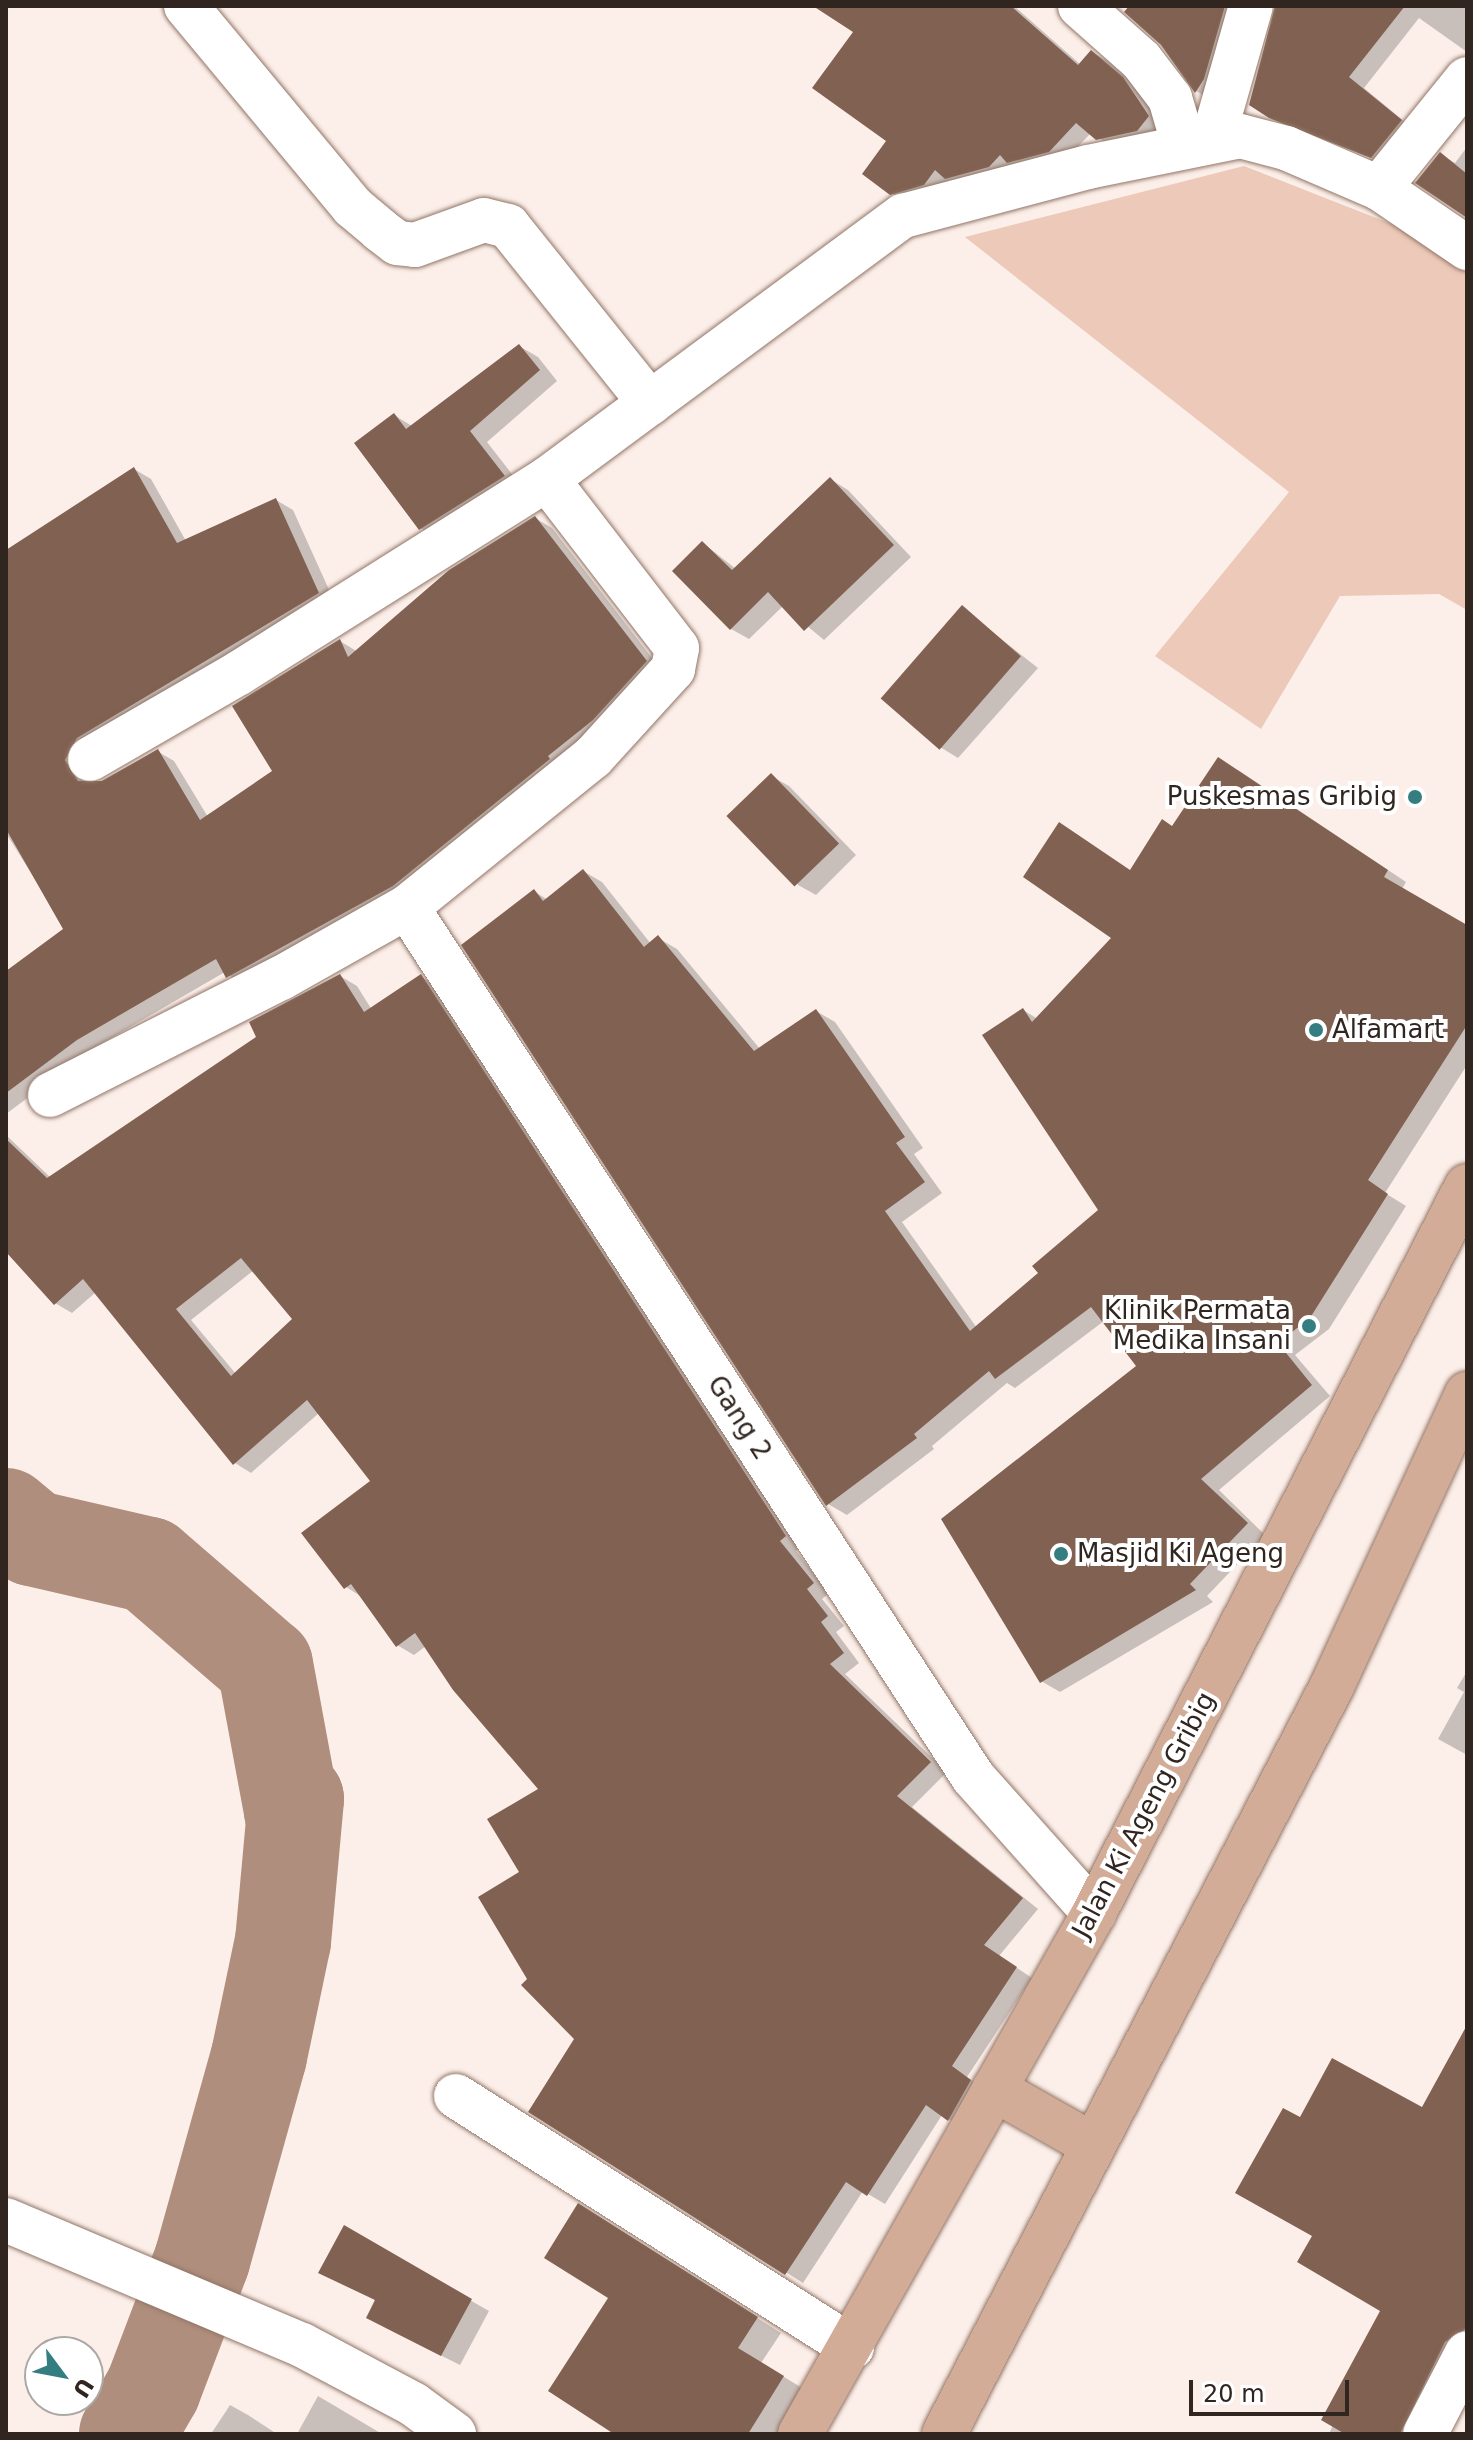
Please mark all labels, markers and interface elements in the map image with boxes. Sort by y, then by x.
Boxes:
place label: Puskesmas Gribig [1167,781,1397,813]
marker: Puskesmas Gribig [1404,786,1426,808]
place label: Alfamart [1332,1014,1444,1046]
marker: Alfamart [1307,1021,1325,1039]
place label: Klinik Permata Medika Insani [1104,1295,1291,1356]
marker: Klinik Permata Medika Insani [1298,1315,1320,1337]
street label: Gang 2 [700,1370,778,1466]
place label: Masjid Ki Ageng [1077,1538,1284,1570]
marker: Masjid Ki Ageng [1052,1545,1070,1563]
street label: Jalan Ki Ageng Gribig [1066,1687,1222,1943]
north arrow [24,2336,104,2416]
scale bar [1193,2364,1353,2414]
text: U [68,2374,98,2402]
text: 20 m [1203,2380,1265,2408]

